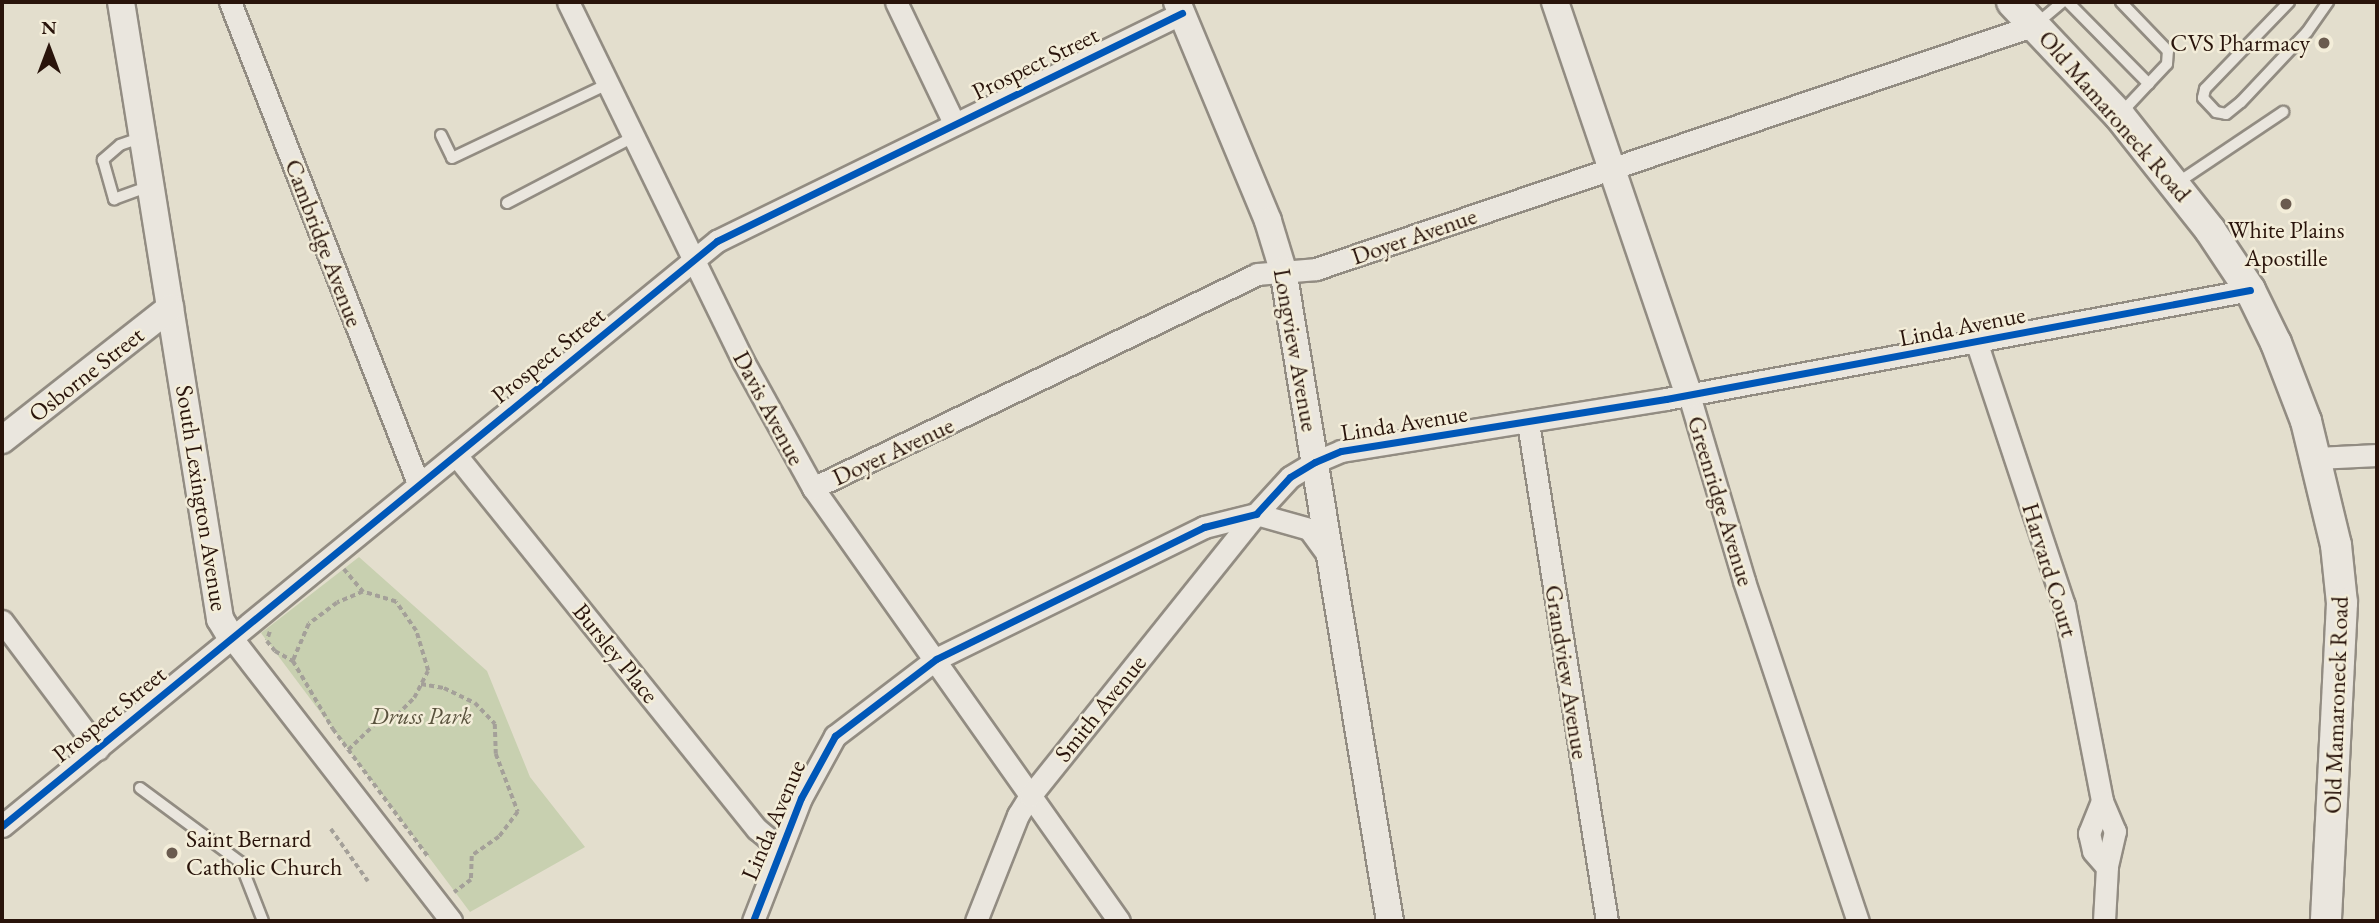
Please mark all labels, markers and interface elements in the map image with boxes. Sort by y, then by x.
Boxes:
north arrow [14,14,84,84]
text: N [41,15,57,40]
street label: Prospect Street [967,20,1103,106]
street label: Old Mamaroneck Road [2033,24,2197,208]
place label: CVS Pharmacy [2170,29,2310,57]
marker: CVS Pharmacy [2316,35,2332,51]
street label: Cambridge Avenue [279,155,369,331]
marker: White Plains Apostille [2278,196,2294,212]
street label: Doyer Avenue [1348,201,1480,271]
place label: White Plains Apostille [2228,216,2344,272]
street label: Longview Avenue [1268,266,1324,434]
street label: Linda Avenue [1896,300,2028,352]
street label: Prospect Street [486,301,610,409]
street label: Osborne Street [23,320,149,428]
street label: Davis Avenue [727,346,811,470]
street label: South Lexington Avenue [170,383,234,613]
street label: Linda Avenue [1339,399,1469,447]
street label: Doyer Avenue [828,410,958,492]
street label: Greenridge Avenue [1681,413,1761,589]
street label: Harvard Court [2016,499,2084,641]
street label: Grandview Avenue [1539,583,1595,761]
street label: Old Mamaroneck Road [2318,596,2354,814]
street label: Bursley Place [567,597,665,709]
street label: Smith Avenue [1048,649,1152,767]
street label: Prospect Street [47,660,171,768]
park label: Druss Park [370,702,472,730]
street label: Linda Avenue [735,755,811,885]
place label: Saint Bernard Catholic Church [186,825,342,881]
marker: Saint Bernard Catholic Church [164,845,180,861]

